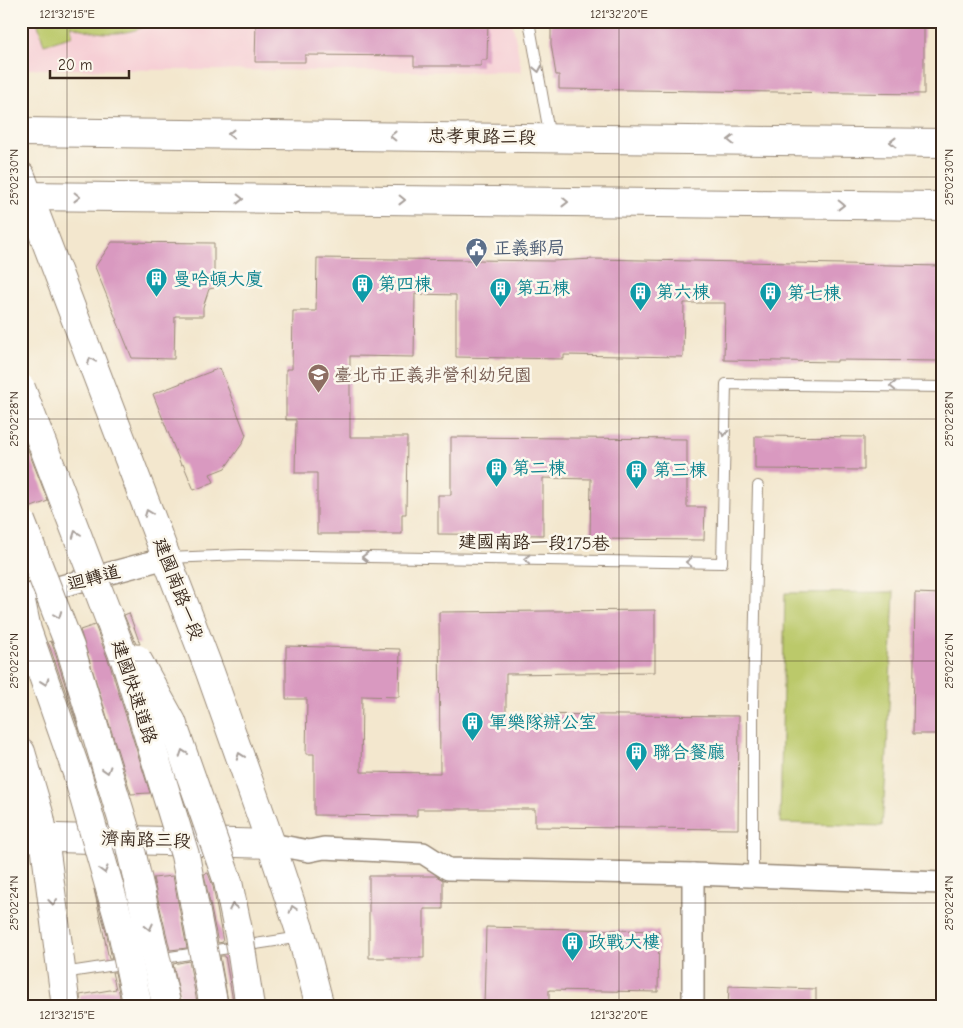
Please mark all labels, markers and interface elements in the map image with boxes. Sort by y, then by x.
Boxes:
text: 121°32'15"E [39,7,95,21]
text: 121°32'20"E [590,7,648,21]
scale bar [50,48,129,80]
text: 20 m [58,56,92,74]
one-way arrow [532,65,543,73]
street label: 忠孝東路三段 [428,126,536,148]
one-way arrow [226,129,234,139]
one-way arrow [389,131,396,141]
one-way arrow [726,135,734,146]
one-way arrow [889,137,897,148]
text: 25°02'30"N [7,149,21,205]
text: 25°02'30"N [942,149,956,205]
one-way arrow [74,192,82,202]
one-way arrow [236,193,244,204]
one-way arrow [399,195,407,205]
one-way arrow [562,197,569,207]
one-way arrow [838,200,845,210]
public building icon: 正義郵局 [465,236,489,267]
place label: 正義郵局 [493,238,565,259]
building icon: 曼哈頓大廈 [145,267,169,298]
place label: 曼哈頓大廈 [173,269,263,290]
building icon: 第四棟 [350,272,374,303]
place label: 第四棟 [378,274,432,295]
building icon: 第五棟 [488,276,512,307]
place label: 第五棟 [516,278,570,299]
building icon: 第六棟 [628,280,652,311]
building icon: 第七棟 [759,281,783,312]
place label: 第六棟 [656,282,710,303]
place label: 第七棟 [787,283,841,304]
one-way arrow [87,357,97,366]
school or university icon: 臺北市正義非營利幼兒園 [306,363,330,394]
place label: 臺北市正義非營利幼兒園 [334,365,532,386]
one-way arrow [889,381,897,392]
text: 25°02'28"N [7,391,21,447]
text: 25°02'28"N [942,391,956,447]
one-way arrow [719,430,729,437]
building icon: 第二棟 [484,456,508,487]
place label: 第二棟 [512,458,566,479]
building icon: 第三棟 [625,458,649,489]
place label: 第三棟 [653,460,707,481]
one-way arrow [144,509,155,518]
one-way arrow [72,530,83,539]
street label: 建國南路一段175巷 [458,531,610,555]
street label: 建國南路一段 [149,535,207,643]
one-way arrow [360,552,368,562]
one-way arrow [523,554,531,565]
one-way arrow [685,557,693,567]
street label: 迴轉道 [65,561,123,595]
one-way arrow [52,611,62,619]
text: 25°02'26"N [7,633,21,689]
text: 25°02'26"N [942,633,956,689]
street label: 建國快速道路 [107,637,161,747]
one-way arrow [39,677,49,685]
building icon: 軍樂隊辦公室 [461,710,485,741]
place label: 軍樂隊辦公室 [489,712,597,733]
building icon: 聯合餐廳 [625,740,649,771]
place label: 聯合餐廳 [653,742,725,763]
one-way arrow [179,749,189,757]
one-way arrow [236,752,246,760]
one-way arrow [102,765,112,774]
street label: 濟南路三段 [101,828,191,852]
one-way arrow [99,865,109,873]
text: 25°02'24"N [7,876,21,930]
text: 25°02'24"N [942,876,956,930]
one-way arrow [47,899,58,907]
one-way arrow [228,903,239,912]
one-way arrow [288,906,298,914]
one-way arrow [143,923,154,932]
building icon: 政戰大樓 [560,930,584,961]
place label: 政戰大樓 [588,932,660,953]
text: 121°32'15"E [39,1008,95,1022]
text: 121°32'20"E [590,1008,648,1022]

